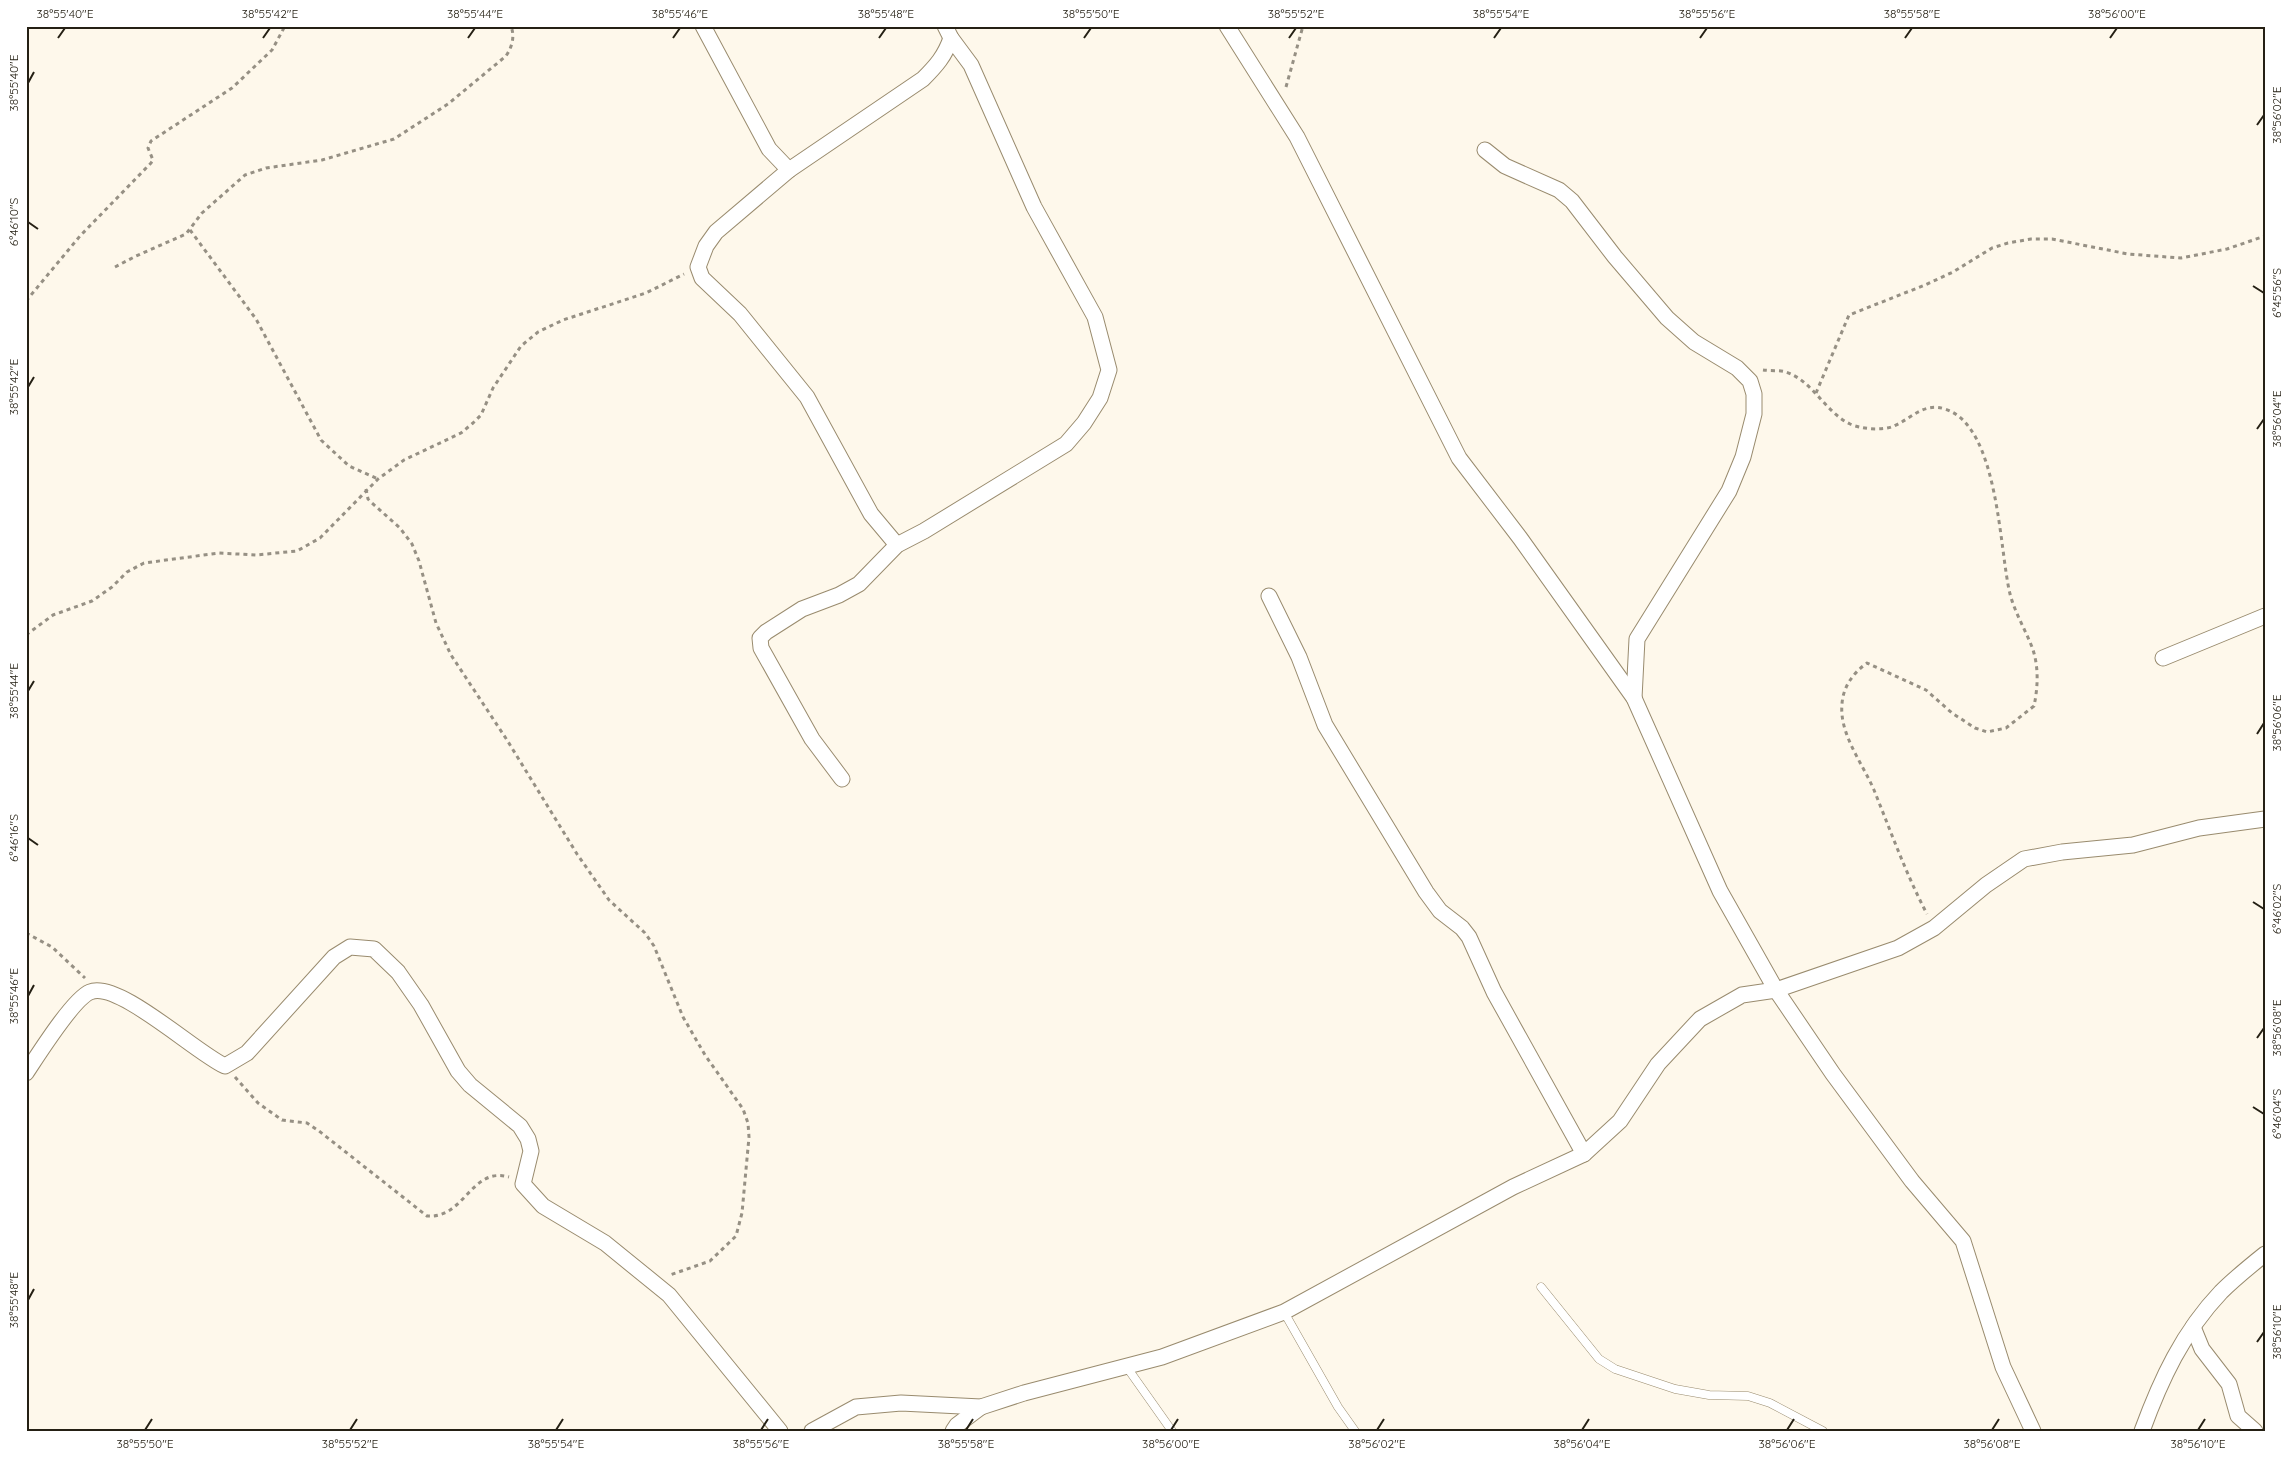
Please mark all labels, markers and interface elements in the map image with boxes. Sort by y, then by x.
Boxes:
text: 38°55'40"E [36,6,94,21]
text: 38°55'42"E [242,6,298,21]
text: 38°55'44"E [447,6,503,21]
text: 38°55'46"E [652,6,708,21]
text: 38°55'48"E [858,6,914,21]
text: 38°55'50"E [1062,6,1120,21]
text: 38°55'52"E [1268,6,1325,21]
text: 38°55'54"E [1473,6,1529,21]
text: 38°55'56"E [1679,6,1735,21]
text: 38°55'58"E [1884,6,1940,21]
text: 38°56'00"E [2088,6,2146,21]
text: 38°55'40"E [6,54,21,112]
text: 38°56'02"E [2269,86,2284,144]
text: 6°46'10"S [6,198,21,246]
text: 6°45'56"S [2269,268,2284,318]
text: 38°55'42"E [6,359,21,415]
text: 38°56'04"E [2269,390,2284,447]
text: 38°55'44"E [6,663,21,719]
text: 38°56'06"E [2269,694,2284,752]
text: 6°46'16"S [6,814,21,862]
text: 6°46'02"S [2269,883,2284,934]
text: 38°55'46"E [6,968,21,1024]
text: 38°56'08"E [2269,999,2284,1057]
text: 6°46'04"S [2269,1089,2284,1139]
text: 38°55'48"E [6,1272,21,1328]
text: 38°56'10"E [2269,1304,2284,1360]
text: 38°55'50"E [116,1436,174,1451]
text: 38°55'52"E [322,1436,379,1451]
text: 38°55'54"E [528,1436,584,1451]
text: 38°55'56"E [733,1436,789,1451]
text: 38°55'58"E [938,1436,994,1451]
text: 38°56'00"E [1142,1436,1200,1451]
text: 38°56'02"E [1348,1436,1406,1451]
text: 38°56'04"E [1554,1436,1611,1451]
text: 38°56'06"E [1758,1436,1816,1451]
text: 38°56'08"E [1963,1436,2021,1451]
text: 38°56'10"E [2170,1436,2226,1451]

